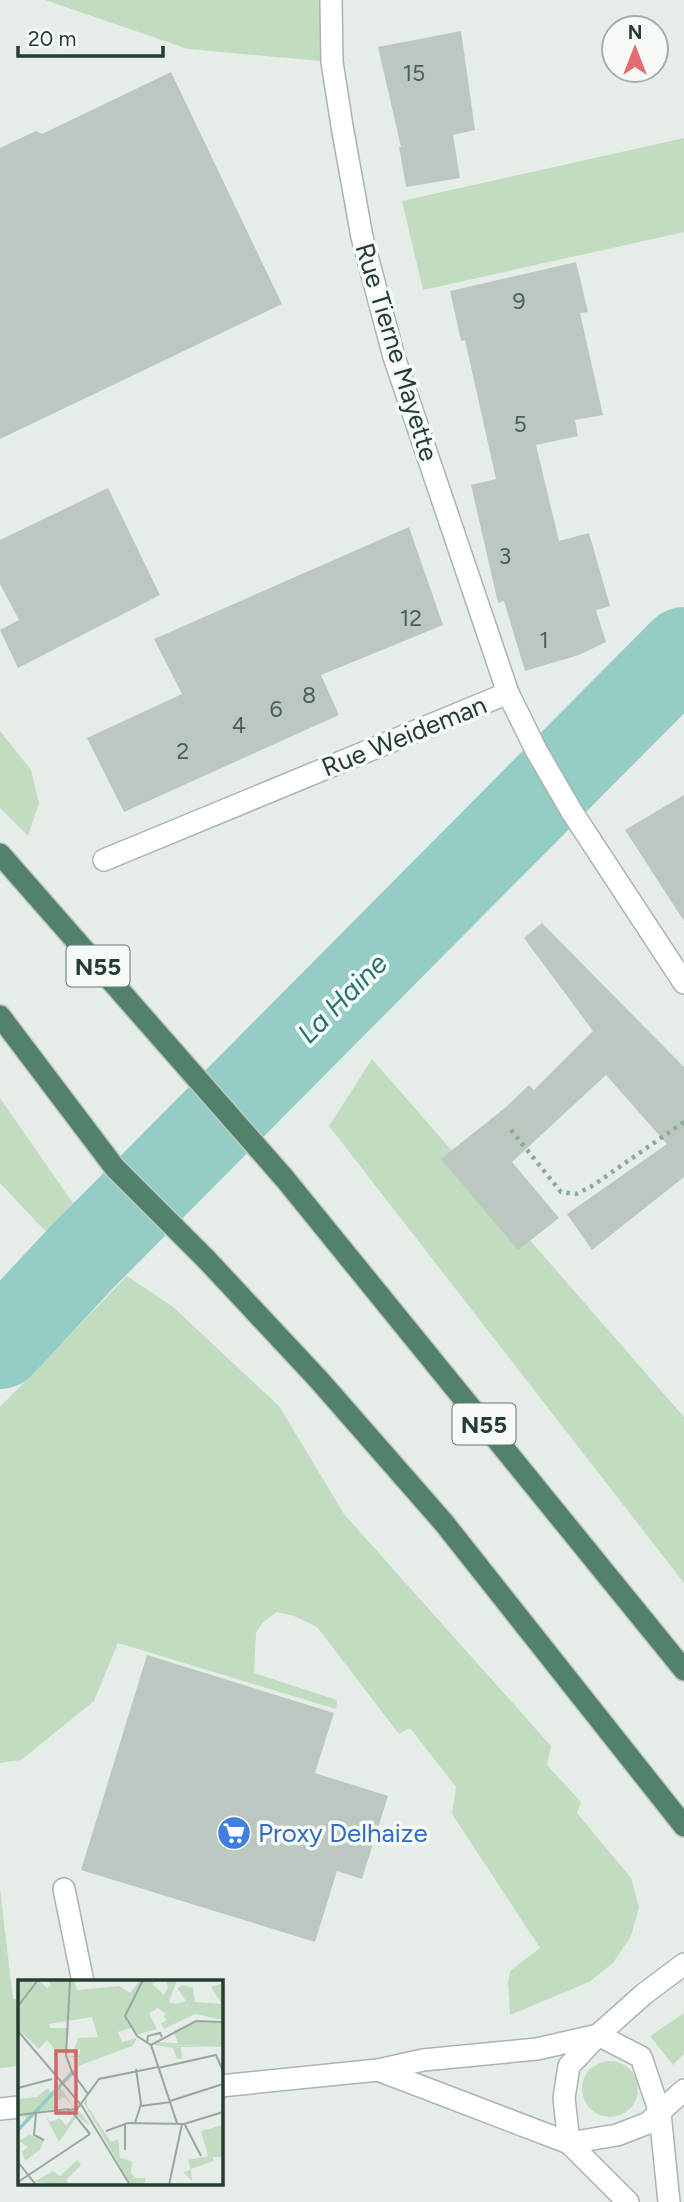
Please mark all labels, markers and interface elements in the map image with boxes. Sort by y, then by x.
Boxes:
scale bar [18,14,163,58]
north arrow [600,14,670,84]
text: N [628,21,642,44]
text: 20 m [28,26,76,51]
house number: 15 [403,59,425,87]
street label: Rue Tierne Mayette [349,239,445,465]
house number: 9 [512,287,526,315]
house number: 5 [513,410,527,438]
house number: 3 [499,542,511,570]
house number: 12 [400,604,422,632]
house number: 1 [539,626,549,654]
house number: 8 [302,681,316,709]
street label: Rue Weideman [317,688,491,784]
house number: 6 [269,695,283,723]
house number: 4 [232,711,246,739]
house number: 2 [177,737,189,765]
road number: N55 [66,946,130,986]
water label: La Haine [290,946,394,1050]
road number: N55 [452,1404,516,1444]
supermarket icon: Proxy Delhaize [215,1814,253,1852]
place label: Proxy Delhaize [258,1817,428,1849]
inset map [18,1980,222,2184]

